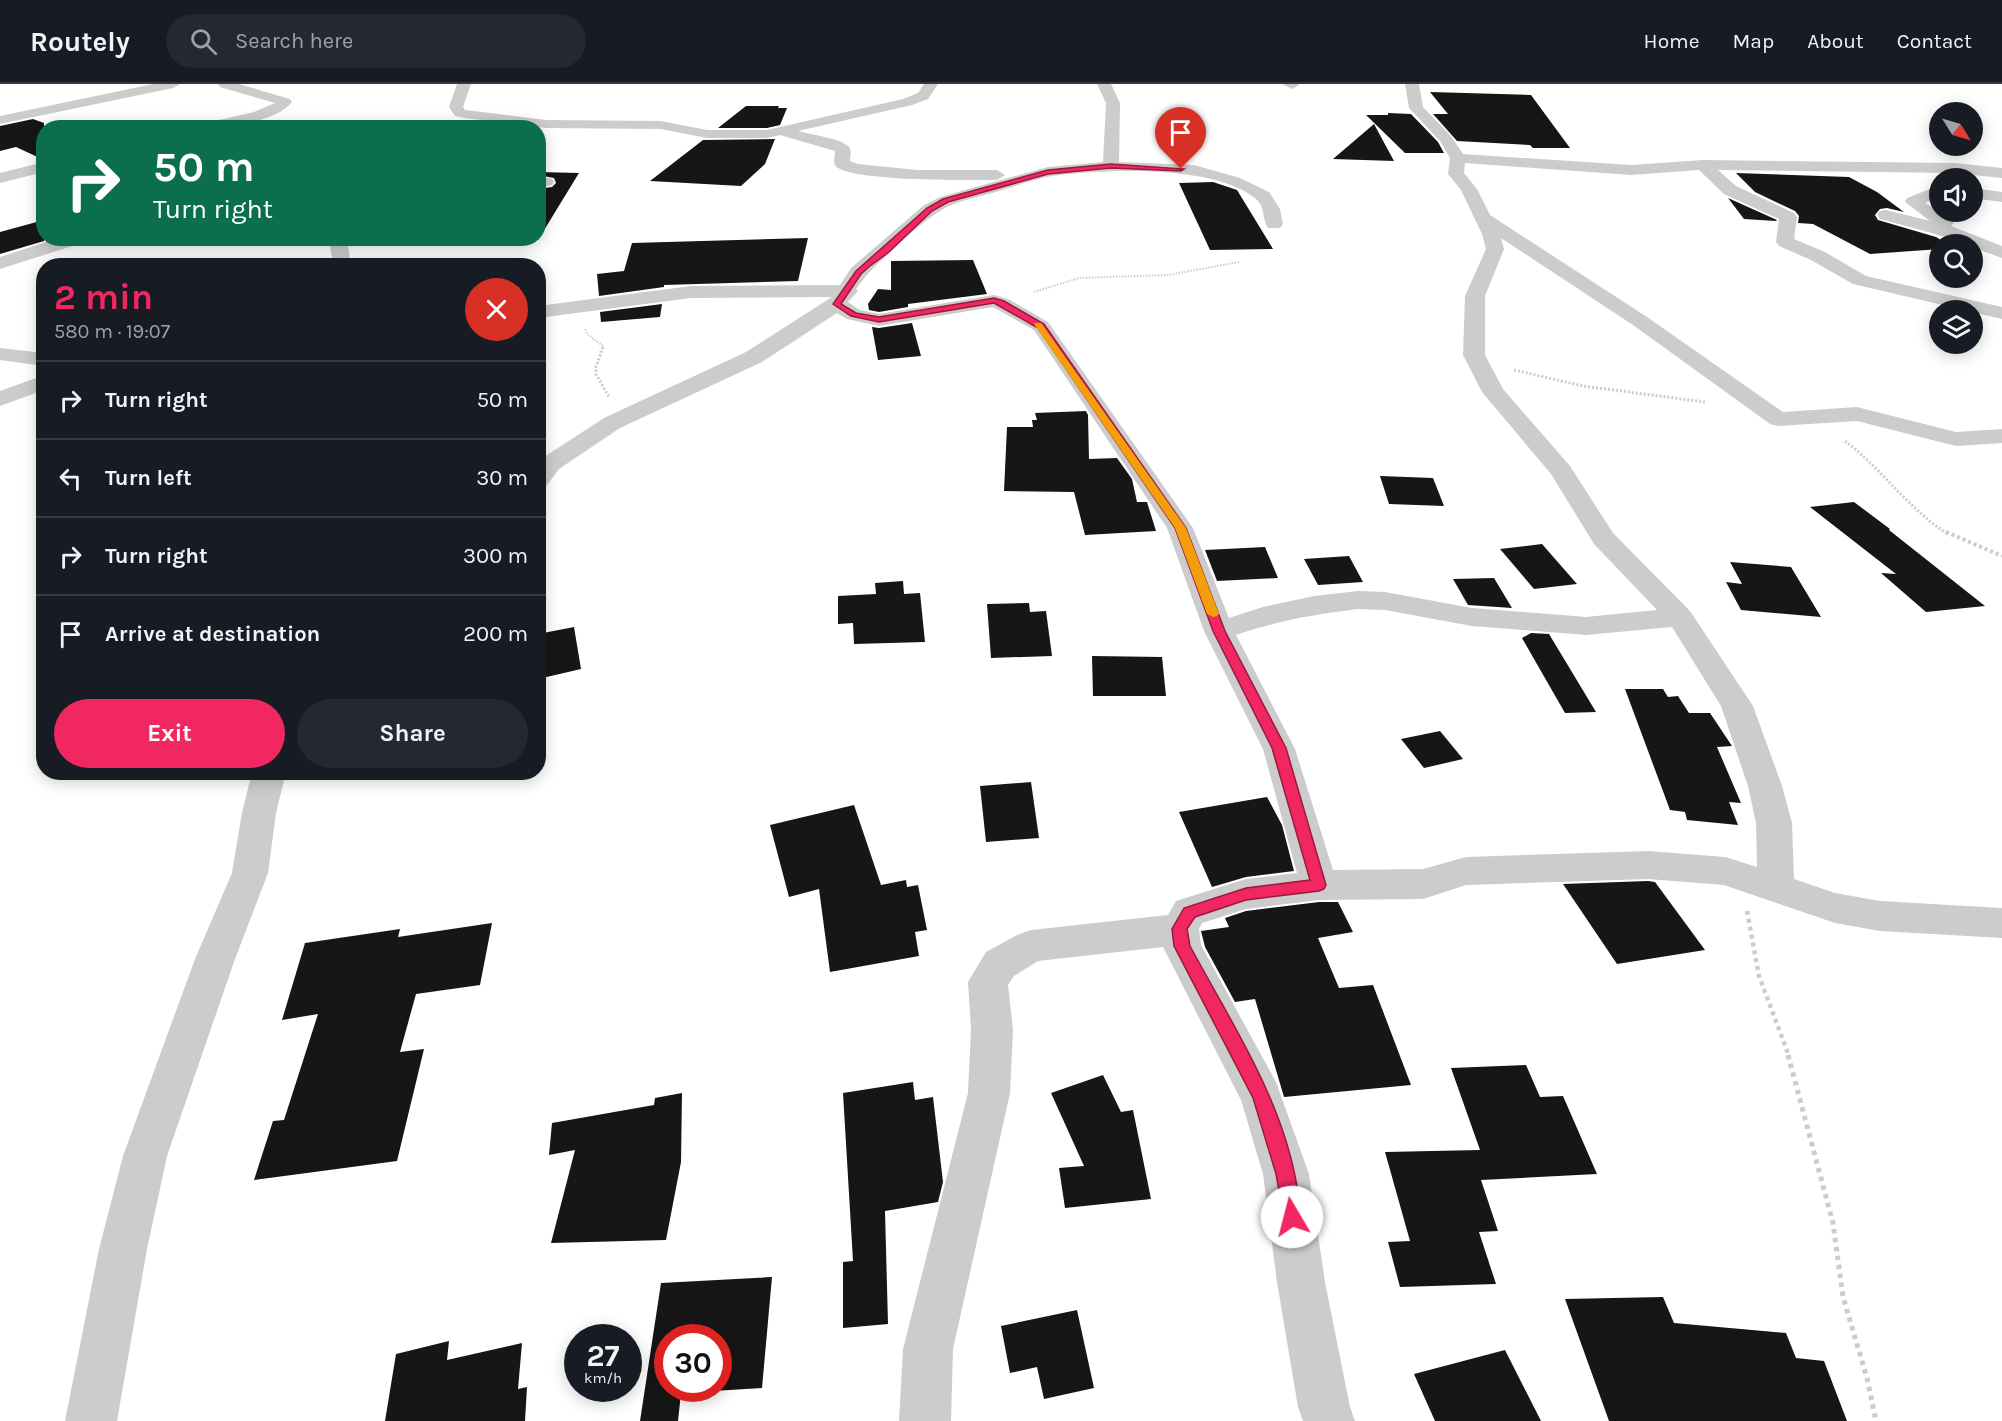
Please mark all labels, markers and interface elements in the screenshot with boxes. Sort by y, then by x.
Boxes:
search box [166,14,586,68]
text: Routely [30,25,130,58]
icon: search [187,25,220,58]
text: Search here [235,28,353,54]
text: Home [1644,29,1700,53]
text: Map [1733,29,1774,53]
text: About [1807,29,1864,53]
text: Contact [1897,29,1972,53]
north arrow [1929,102,1983,156]
map controls [1929,102,1983,354]
pin [1155,107,1206,169]
icon: arrive [1164,116,1197,149]
text: 50 m [153,142,255,192]
icon: right [54,144,132,222]
button: sound [1929,168,1983,222]
text: Turn right [153,193,273,225]
button: search [1929,234,1983,288]
text: 2 min [54,276,153,318]
button: close [465,278,528,341]
button: layers [1929,300,1983,354]
text: 580 m · 19:07 [54,320,170,343]
icon: right [54,384,87,417]
text: Turn right [105,387,208,413]
text: 50 m [477,387,528,413]
icon: left [54,462,87,495]
text: Turn left [105,465,192,491]
text: 30 m [476,465,528,491]
icon: right [54,540,87,573]
text: Turn right [105,543,208,569]
text: 300 m [463,543,528,569]
icon: arrive [54,618,87,651]
text: Arrive at destination [105,621,320,647]
text: 200 m [463,621,528,647]
button: Exit [54,699,285,768]
button: Share [297,699,528,768]
position arrow [1260,1185,1324,1249]
speed limit sign: 30 [654,1324,732,1402]
text: 27 [586,1338,620,1374]
text: km/h [584,1369,622,1387]

